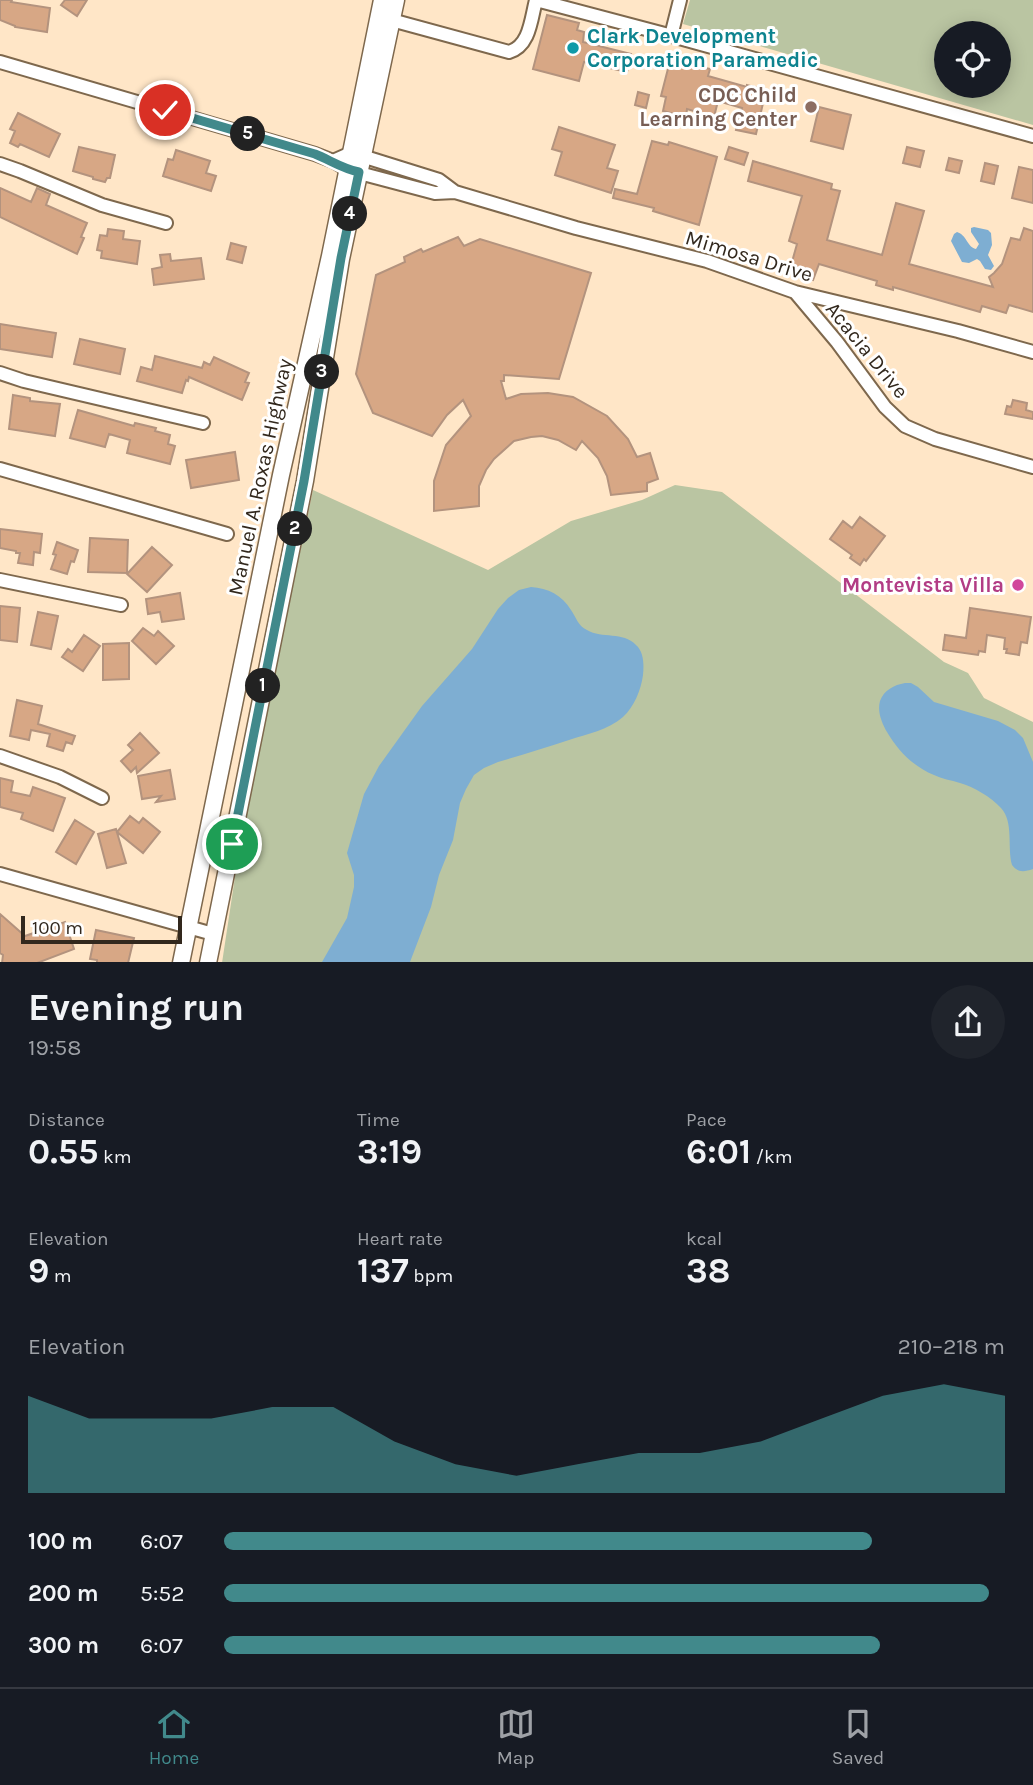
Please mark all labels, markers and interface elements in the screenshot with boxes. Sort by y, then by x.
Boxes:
map controls [934,21,1011,98]
button: locate [934,21,1011,98]
place label: Clark Development Corporation Paramedic [587,24,818,72]
marker: Clark Development Corporation Paramedic [565,40,581,56]
pin [135,80,195,140]
place label: CDC Child Learning Center [639,83,798,131]
icon: check [146,91,184,129]
marker: CDC Child Learning Center [803,99,819,115]
pin: 5 [230,116,266,152]
text: 5 [242,122,253,144]
pin: 4 [332,196,368,232]
text: 4 [344,202,355,224]
street label: Mimosa Drive [682,225,816,287]
street label: Acacia Drive [821,297,913,403]
pin: 3 [304,354,340,390]
street label: Manuel A. Roxas Highway [223,356,297,597]
text: 3 [316,360,327,382]
pin: 2 [278,512,312,546]
text: 2 [289,517,300,539]
place label: Montevista Villa [842,573,1004,597]
marker: Montevista Villa [1010,577,1026,593]
pin: 1 [246,668,280,704]
text: 1 [259,674,266,696]
pin [202,814,262,874]
icon: arrive [213,825,251,863]
scale bar [21,914,182,945]
text: 100 m [32,917,83,939]
text: Evening run [28,985,244,1030]
button: share [931,985,1005,1059]
text: 19:58 [28,1034,81,1061]
text: Distance [28,1109,105,1131]
text: Time [357,1109,400,1131]
text: Pace [686,1109,727,1131]
text: 0.55 [28,1131,98,1172]
text: 3:19 [357,1131,422,1172]
text: 6:01 [686,1131,751,1172]
text: km [98,1146,131,1168]
text: /km [751,1146,793,1168]
text: Elevation [28,1228,108,1250]
text: Heart rate [357,1228,443,1250]
text: kcal [686,1228,722,1250]
text: 9 [28,1250,49,1291]
text: 137 [357,1250,409,1291]
text: 38 [686,1250,730,1291]
text: m [49,1265,72,1287]
text: bpm [409,1265,453,1287]
text: Elevation [28,1333,125,1360]
text: 210–218 m [898,1333,1005,1360]
text: 100 m [28,1528,93,1555]
text: 6:07 [140,1528,183,1555]
text: 200 m [28,1580,99,1607]
text: 5:52 [140,1580,185,1607]
text: 300 m [28,1632,99,1659]
text: 6:07 [140,1632,183,1659]
tab: Home [149,1705,199,1769]
tab: Map [497,1705,535,1769]
tab: Saved [832,1705,884,1769]

